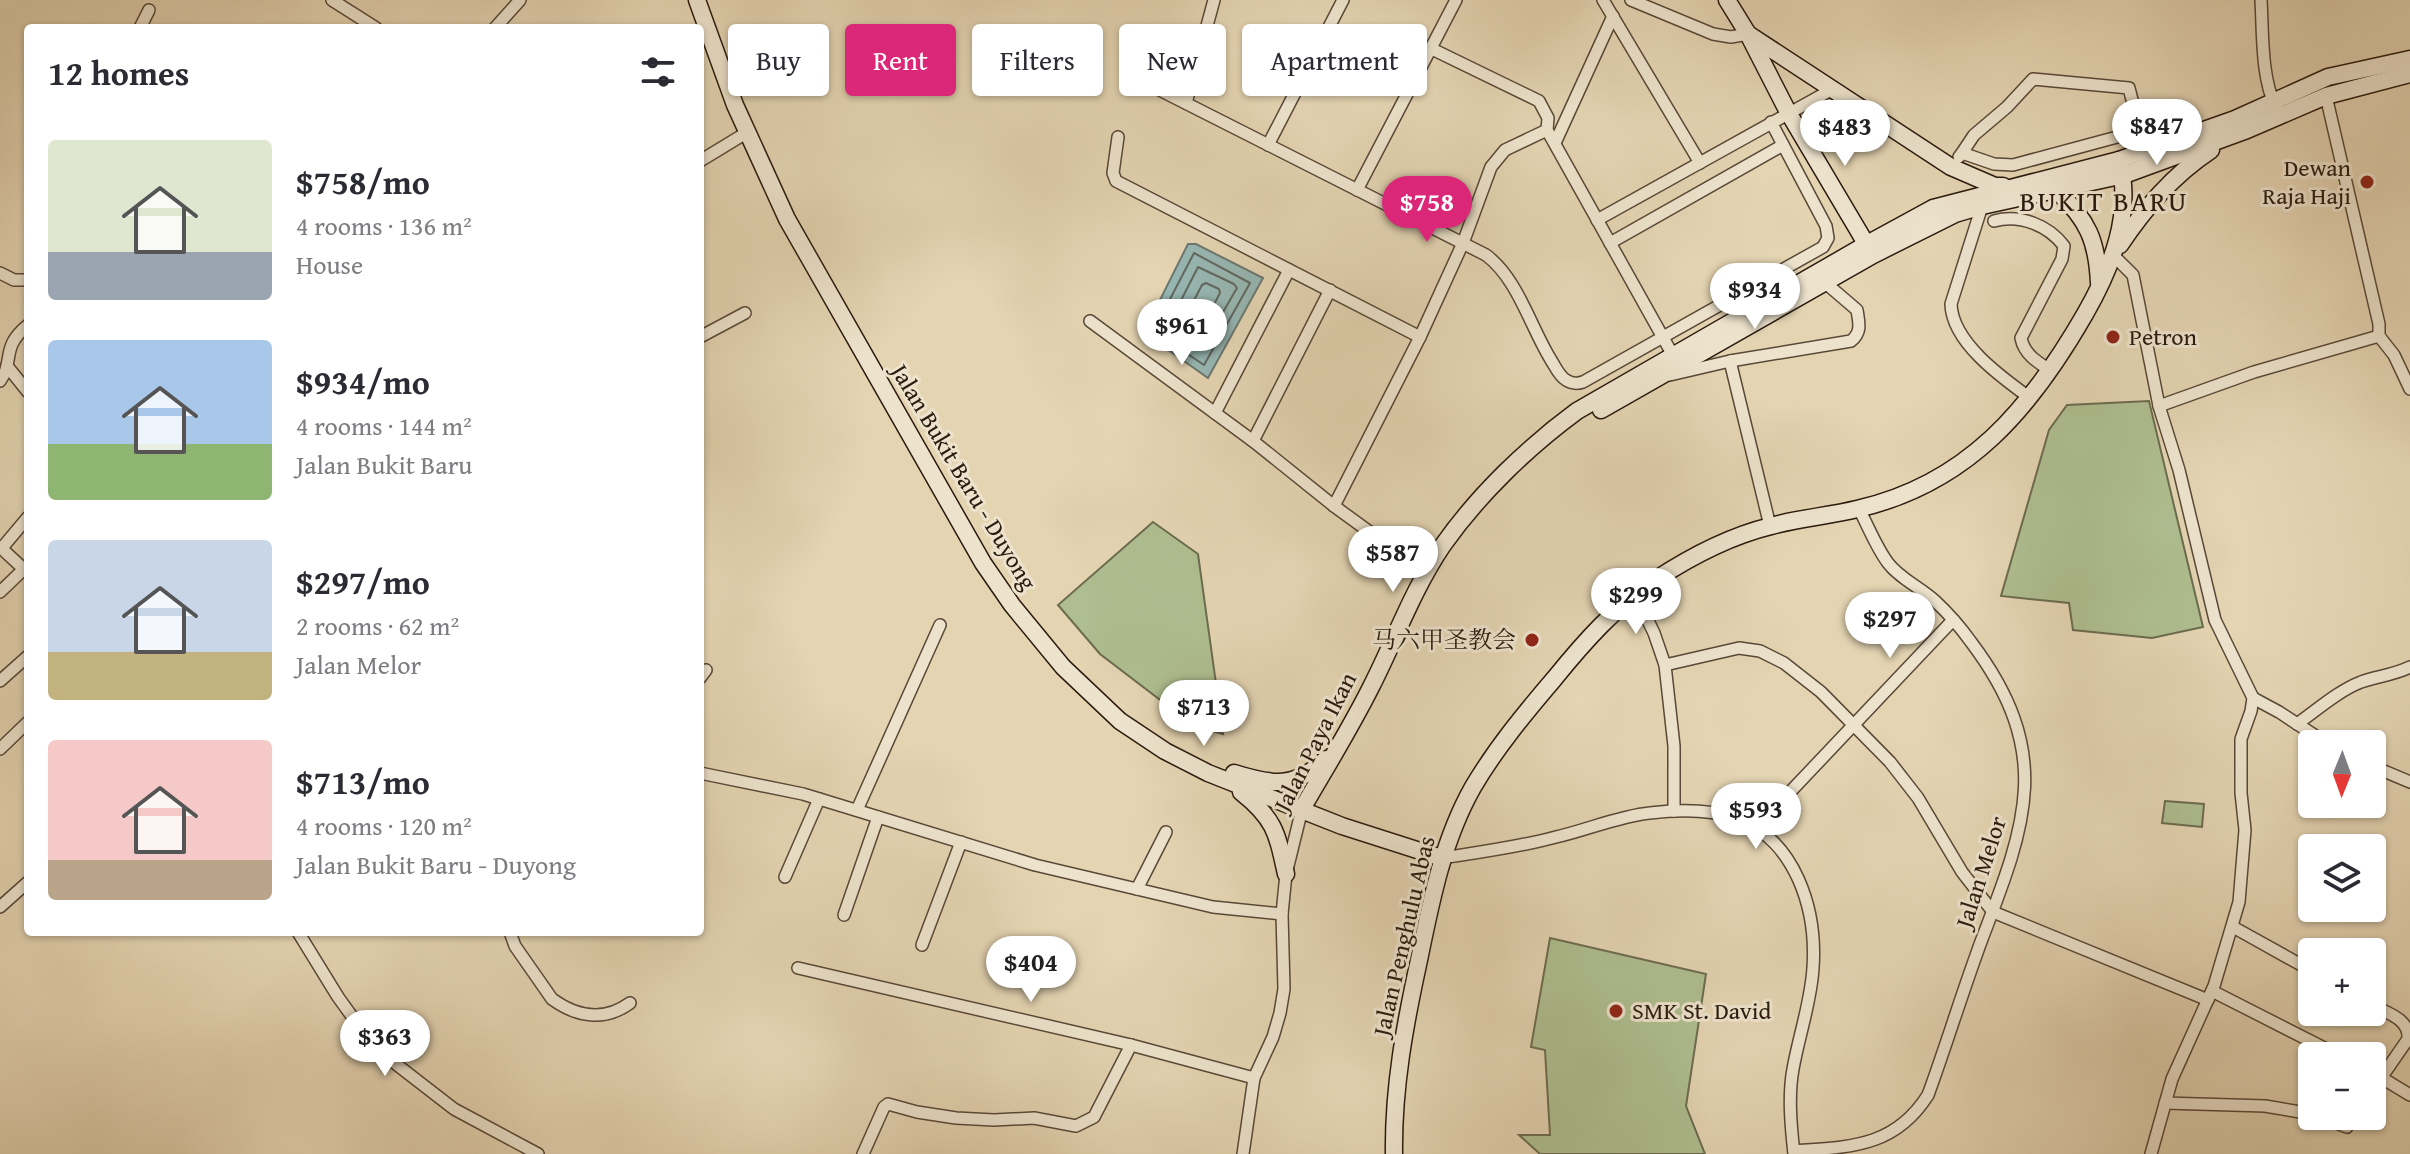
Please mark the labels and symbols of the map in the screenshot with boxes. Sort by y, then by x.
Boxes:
pin: $847 [2110,99,2204,167]
pin: $483 [1798,100,1892,168]
place label: Dewan Raja Haji [2262,150,2352,213]
marker: Dewan Raja Haji [2358,173,2376,191]
pin: $758 [1380,176,1474,244]
district label: BUKIT BARU [2020,180,2188,221]
pin: $934 [1708,263,1802,331]
pin: $961 [1135,299,1229,367]
place label: Petron [2129,319,2197,354]
marker: Petron [2104,328,2122,346]
street label: Jalan Bukit Baru - Duyong [881,354,1046,597]
pin: $587 [1346,526,1440,594]
pin: $299 [1589,568,1683,636]
pin: $297 [1843,592,1937,660]
place label: 马六甲圣教会 [1372,622,1516,657]
marker: 马六甲圣教会 [1523,631,1541,649]
street label: Jalan Paya Ikan [1263,665,1365,820]
pin: $713 [1157,680,1251,748]
north arrow [2298,730,2386,818]
pin: $593 [1709,783,1803,851]
street label: Jalan Melor [1945,811,2015,935]
street label: Jalan Penghulu Abas [1363,832,1444,1042]
pin: $404 [984,936,1078,1004]
place label: SMK St. David [1632,993,1771,1028]
marker: SMK St. David [1607,1002,1625,1020]
pin: $363 [338,1010,432,1078]

